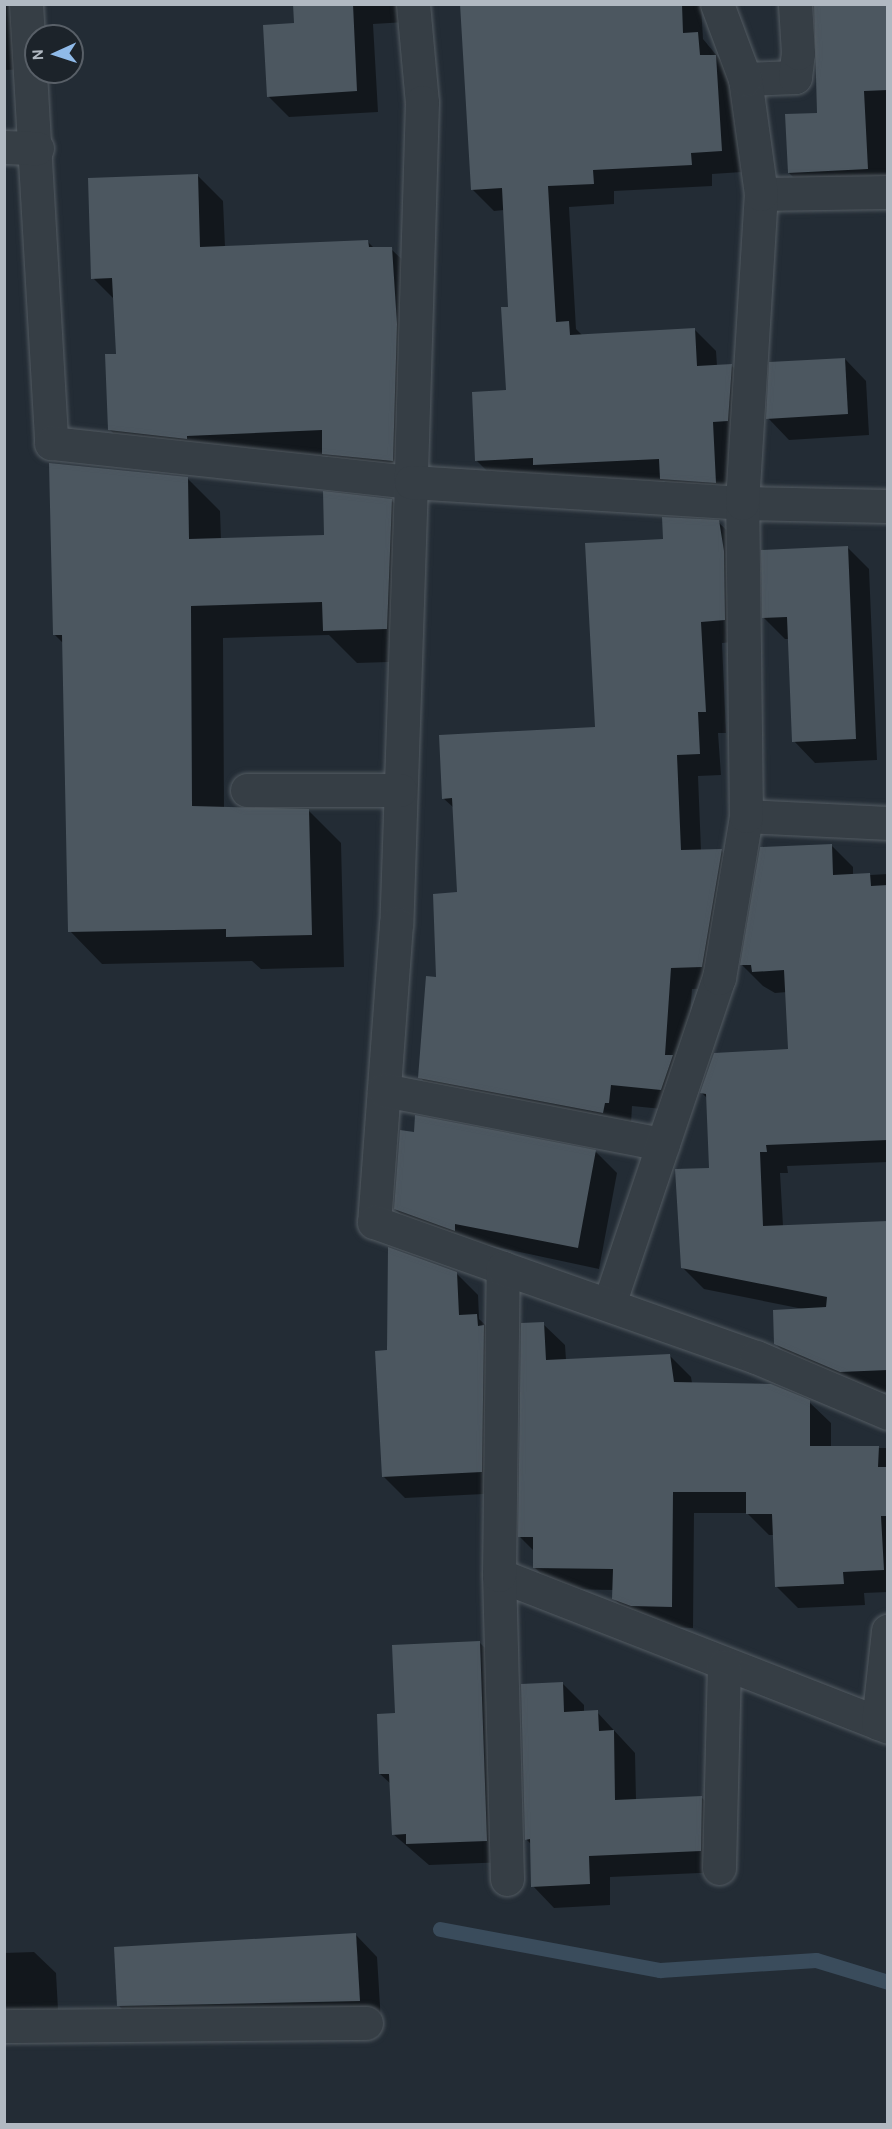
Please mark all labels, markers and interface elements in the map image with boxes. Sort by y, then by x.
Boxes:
north arrow [24,24,84,84]
text: N [28,49,47,61]

